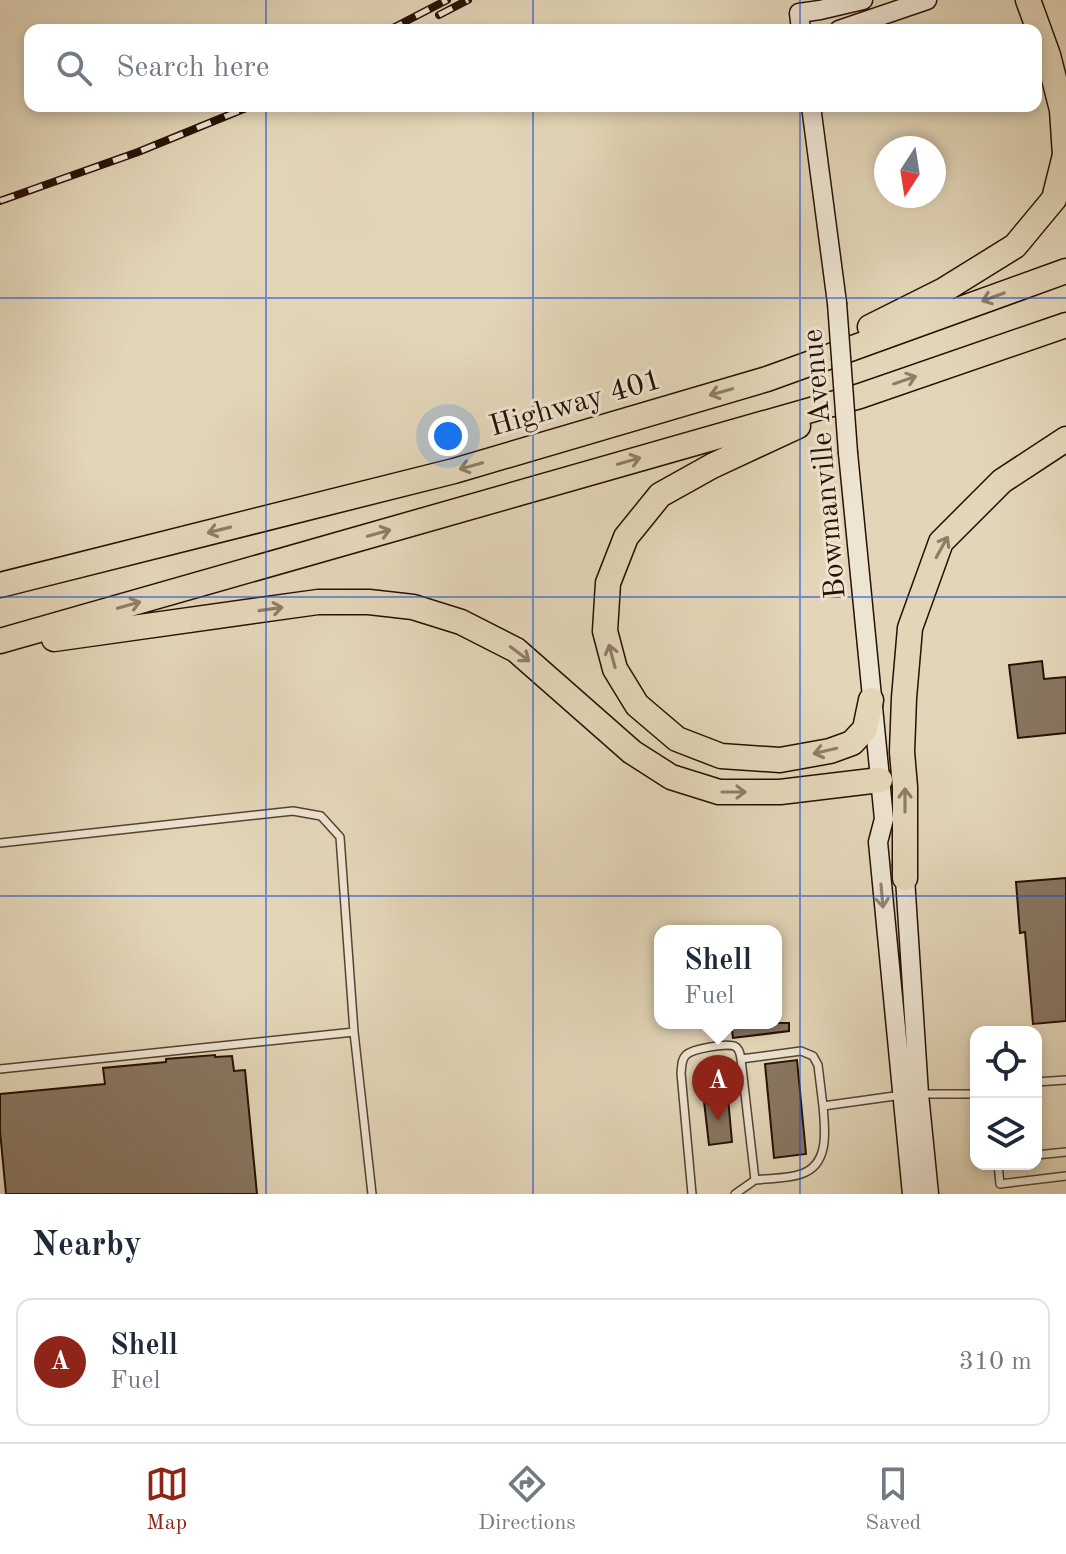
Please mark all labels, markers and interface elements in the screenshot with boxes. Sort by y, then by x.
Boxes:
search box [24,24,1042,112]
icon: search [52,46,96,90]
text: Search here [116,53,270,83]
north arrow [874,136,946,208]
one-way arrow [981,291,1005,305]
street label: Bowmanville Avenue [798,328,852,600]
street label: Highway 401 [486,365,665,443]
one-way arrow [892,372,917,387]
one-way arrow [708,385,734,400]
your location [428,416,468,456]
one-way arrow [615,453,641,468]
one-way arrow [459,459,485,474]
one-way arrow [207,523,233,538]
one-way arrow [365,525,391,540]
one-way arrow [934,536,950,559]
one-way arrow [115,597,141,612]
one-way arrow [258,601,283,616]
one-way arrow [604,643,619,669]
one-way arrow [509,646,530,663]
one-way arrow [812,744,838,759]
one-way arrow [720,784,747,800]
one-way arrow [897,787,913,814]
one-way arrow [875,882,890,909]
popup [654,925,782,1029]
text: Shell [684,946,752,976]
text: Fuel [684,983,734,1009]
map controls [970,1026,1042,1170]
button: locate [970,1026,1042,1098]
pin: A [692,1055,744,1121]
button: layers [970,1098,1042,1170]
text: Nearby [32,1229,142,1263]
text: Shell [110,1331,178,1361]
text: A [50,1349,70,1375]
text: 310 m [959,1349,1032,1375]
text: Fuel [110,1368,160,1394]
tab: Map [145,1462,189,1537]
tab: Directions [478,1462,576,1537]
tab: Saved [865,1462,921,1537]

